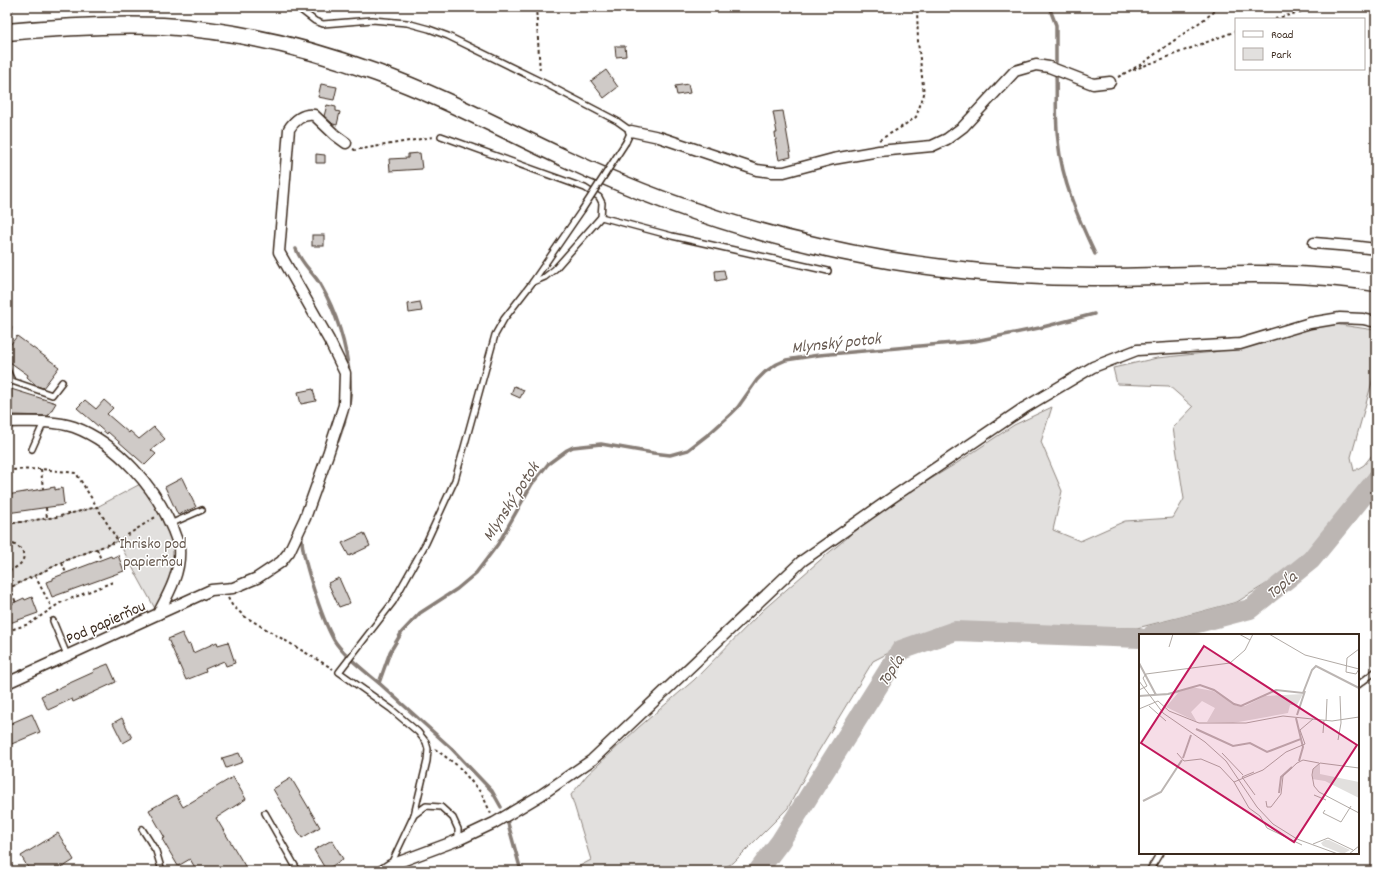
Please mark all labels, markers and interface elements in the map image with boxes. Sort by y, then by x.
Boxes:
legend [1235,18,1365,70]
text: Road [1271,27,1293,44]
text: Park [1271,47,1292,64]
water label: Mlynský potok [790,328,884,362]
water label: Mlynský potok [478,457,548,547]
park label: Ihrisko pod papierňou [119,533,187,574]
water label: Topľa [1262,566,1304,606]
street label: Pod papierňou [62,595,150,651]
inset map [1139,634,1359,854]
water label: Topľa [873,650,912,692]

